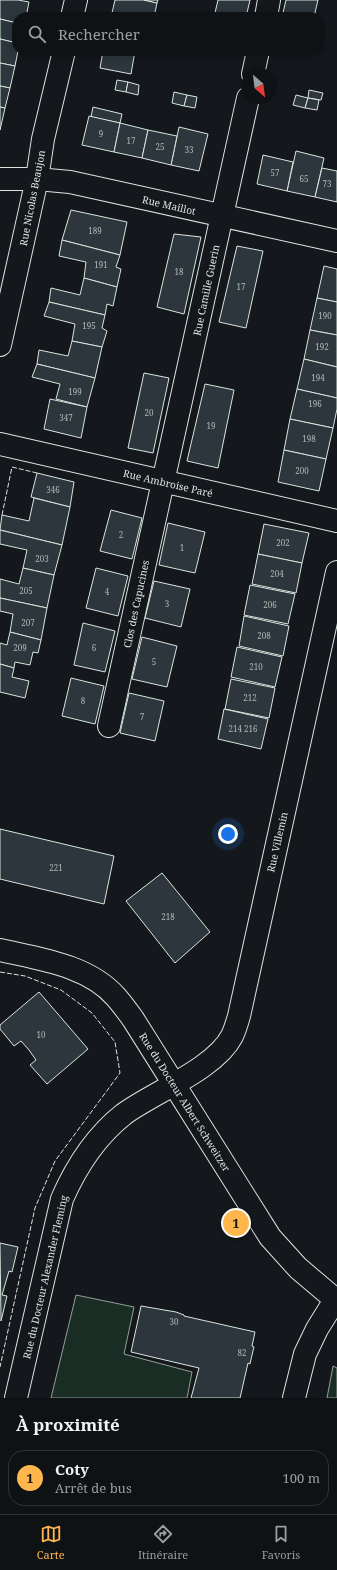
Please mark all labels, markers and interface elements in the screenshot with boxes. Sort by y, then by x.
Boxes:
search box [12,12,325,56]
icon: search [26,23,48,45]
text: Rechercher [58,24,140,44]
north arrow [241,68,277,104]
house number: 9 [99,128,103,139]
house number: 17 [127,135,136,146]
house number: 25 [156,141,164,152]
house number: 33 [185,144,194,155]
street label: Rue Nicolas Beaujon [16,148,48,247]
house number: 57 [271,167,280,178]
house number: 65 [300,173,308,184]
house number: 73 [323,178,332,189]
street label: Rue Maillot [141,192,198,218]
house number: 189 [88,225,102,236]
street label: Rue Camille Guerin [190,243,223,337]
house number: 191 [94,259,108,270]
house number: 18 [175,266,184,277]
house number: 17 [237,281,246,292]
house number: 190 [318,310,332,321]
house number: 195 [82,320,96,331]
house number: 192 [315,341,329,352]
house number: 194 [311,372,325,383]
house number: 199 [68,386,82,397]
house number: 196 [308,398,322,409]
house number: 20 [145,407,154,418]
house number: 347 [59,412,73,423]
house number: 19 [207,420,215,431]
house number: 198 [302,433,316,444]
house number: 200 [295,465,309,476]
street label: Rue Ambroise Paré [122,466,214,500]
house number: 346 [46,484,60,495]
house number: 2 [119,529,123,540]
house number: 202 [276,537,290,548]
house number: 1 [180,542,184,553]
house number: 203 [35,553,49,564]
street label: Clos des Capucines [120,558,152,649]
house number: 204 [270,568,284,579]
house number: 205 [19,585,33,596]
house number: 4 [105,586,110,597]
house number: 3 [165,598,170,609]
house number: 206 [263,599,277,610]
house number: 207 [21,617,35,628]
house number: 208 [257,630,271,641]
house number: 209 [13,642,27,653]
house number: 6 [92,642,97,653]
house number: 5 [152,656,156,667]
house number: 210 [249,661,263,672]
house number: 212 [243,692,257,703]
house number: 8 [81,695,86,706]
house number: 7 [140,711,145,722]
house number: 214 216 [229,723,258,734]
street label: Rue Villemin [263,810,291,874]
your location [218,824,238,844]
house number: 221 [49,862,63,873]
house number: 218 [161,911,175,922]
house number: 10 [37,1029,46,1040]
street label: Rue du Docteur Albert Schweitzer [136,1030,234,1174]
street label: Rue du Docteur Alexander Fleming [19,1193,71,1360]
pin: 1 [223,1208,249,1238]
house number: 30 [170,1316,179,1327]
house number: 82 [238,1347,246,1358]
text: À proximité [16,1413,120,1436]
text: Coty [55,1459,89,1479]
text: 1 [26,1469,34,1487]
text: 100 m [283,1469,320,1487]
text: Arrêt de bus [55,1479,132,1497]
tab: Carte [37,1523,65,1562]
tab: Itinéraire [138,1523,188,1562]
tab: Favoris [262,1523,300,1562]

